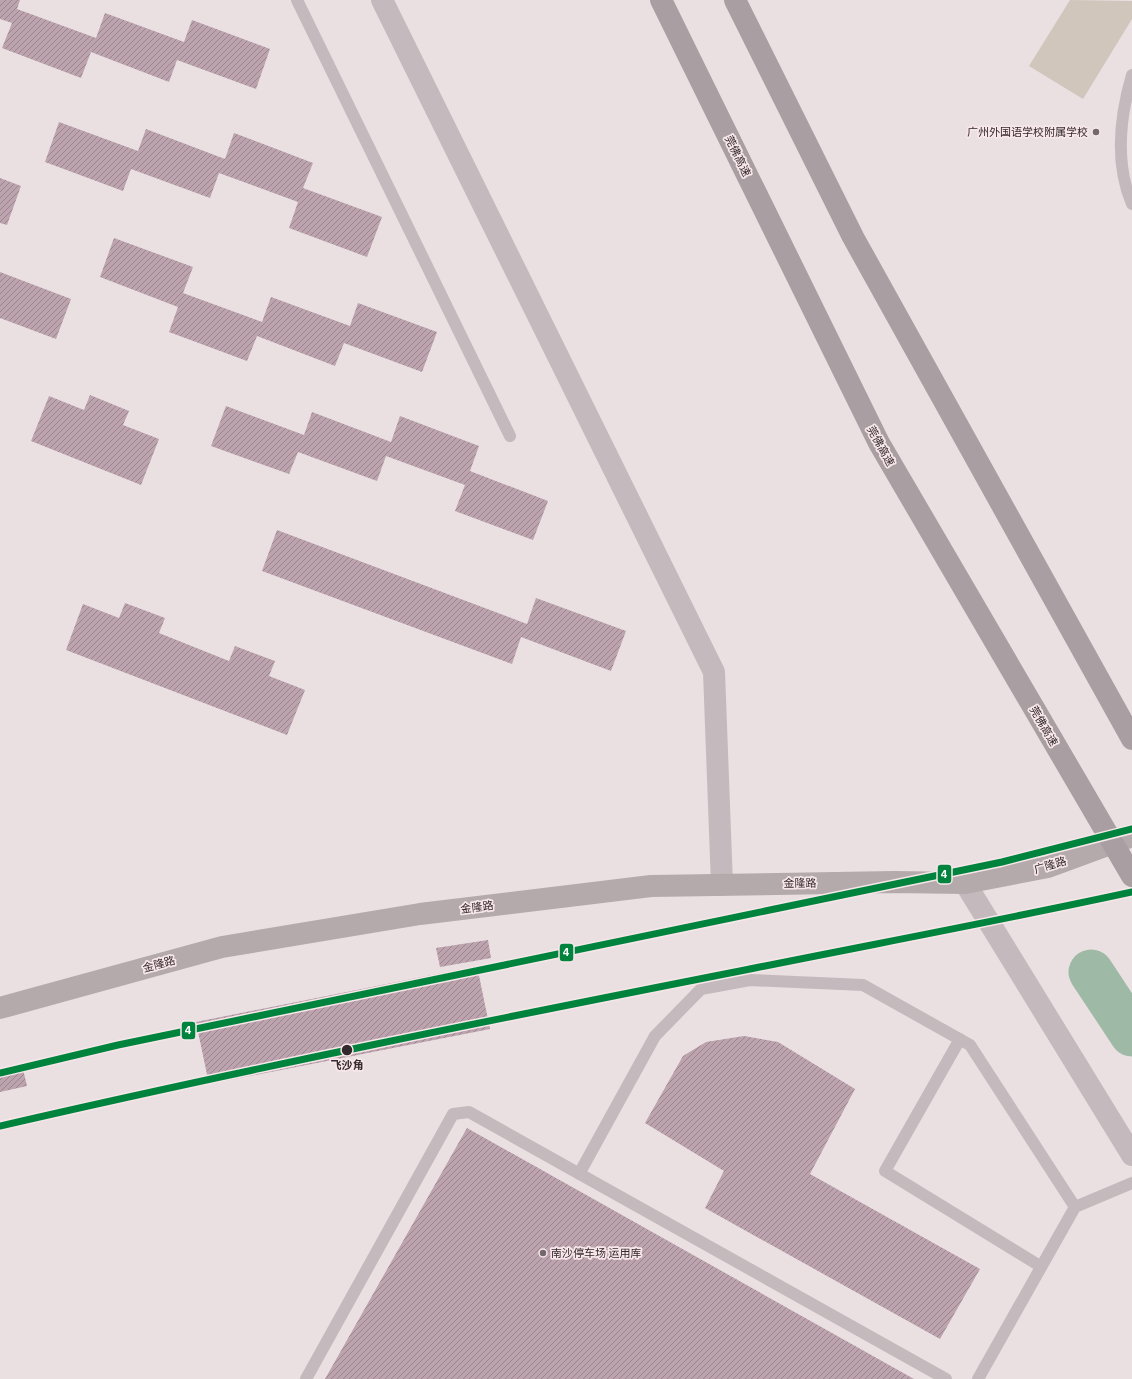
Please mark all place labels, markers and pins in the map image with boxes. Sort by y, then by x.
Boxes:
place label: 广州外国语学校附属学校 [967,125,1088,139]
marker: 广州外国语学校附属学校 [1091,127,1101,137]
marker: 飞沙角 [340,1043,354,1057]
place label: 飞沙角 [331,1058,364,1072]
place label: 南沙停车场 运用库 [551,1246,642,1260]
marker: 南沙停车场 运用库 [538,1248,548,1258]

